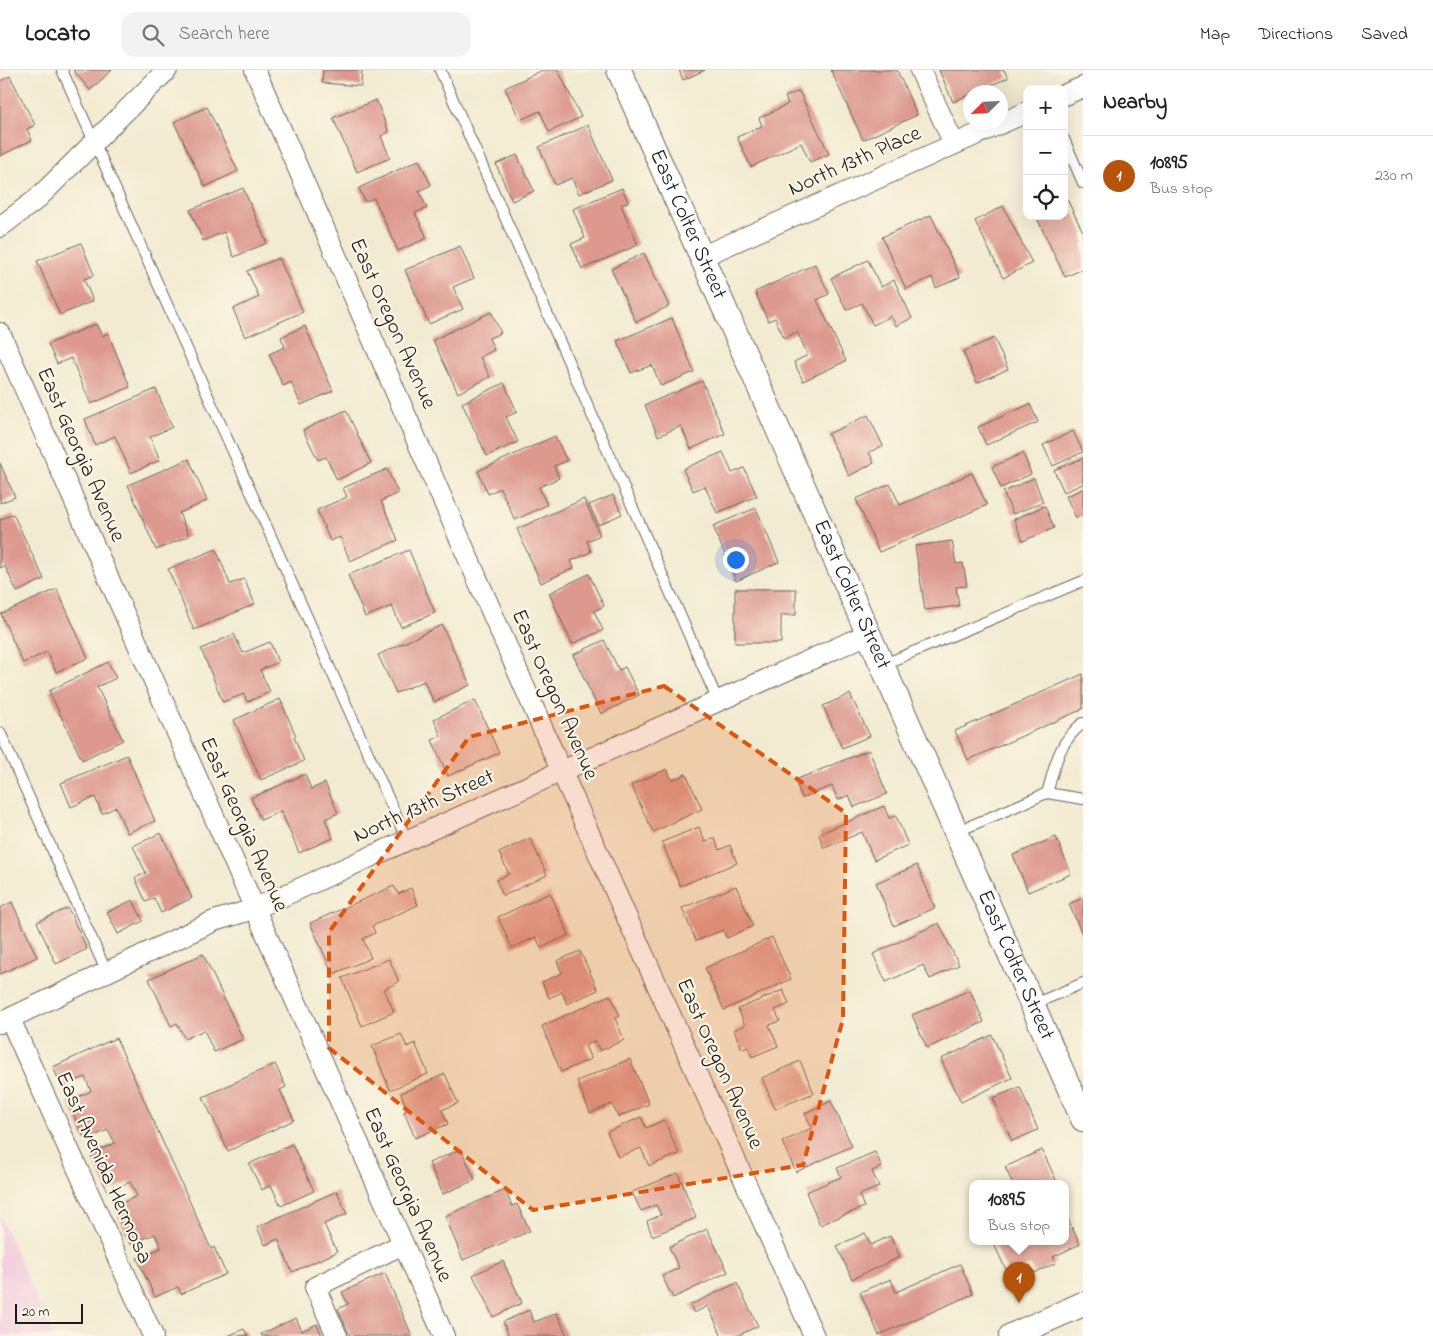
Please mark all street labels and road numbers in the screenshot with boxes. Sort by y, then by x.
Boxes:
street label: North 13th Place [783,118,927,206]
street label: East Colter Street [640,144,735,305]
street label: East Oregon Avenue [339,233,444,415]
street label: East Georgia Avenue [26,363,133,548]
street label: East Colter Street [804,515,899,676]
street label: East Oregon Avenue [501,604,606,786]
street label: East Georgia Avenue [189,733,296,918]
street label: North 13th Street [348,761,500,852]
street label: East Colter Street [968,885,1062,1046]
street label: East Oregon Avenue [666,973,771,1155]
street label: East Avenida Hermosa [46,1067,160,1269]
street label: East Georgia Avenue [353,1103,460,1288]

